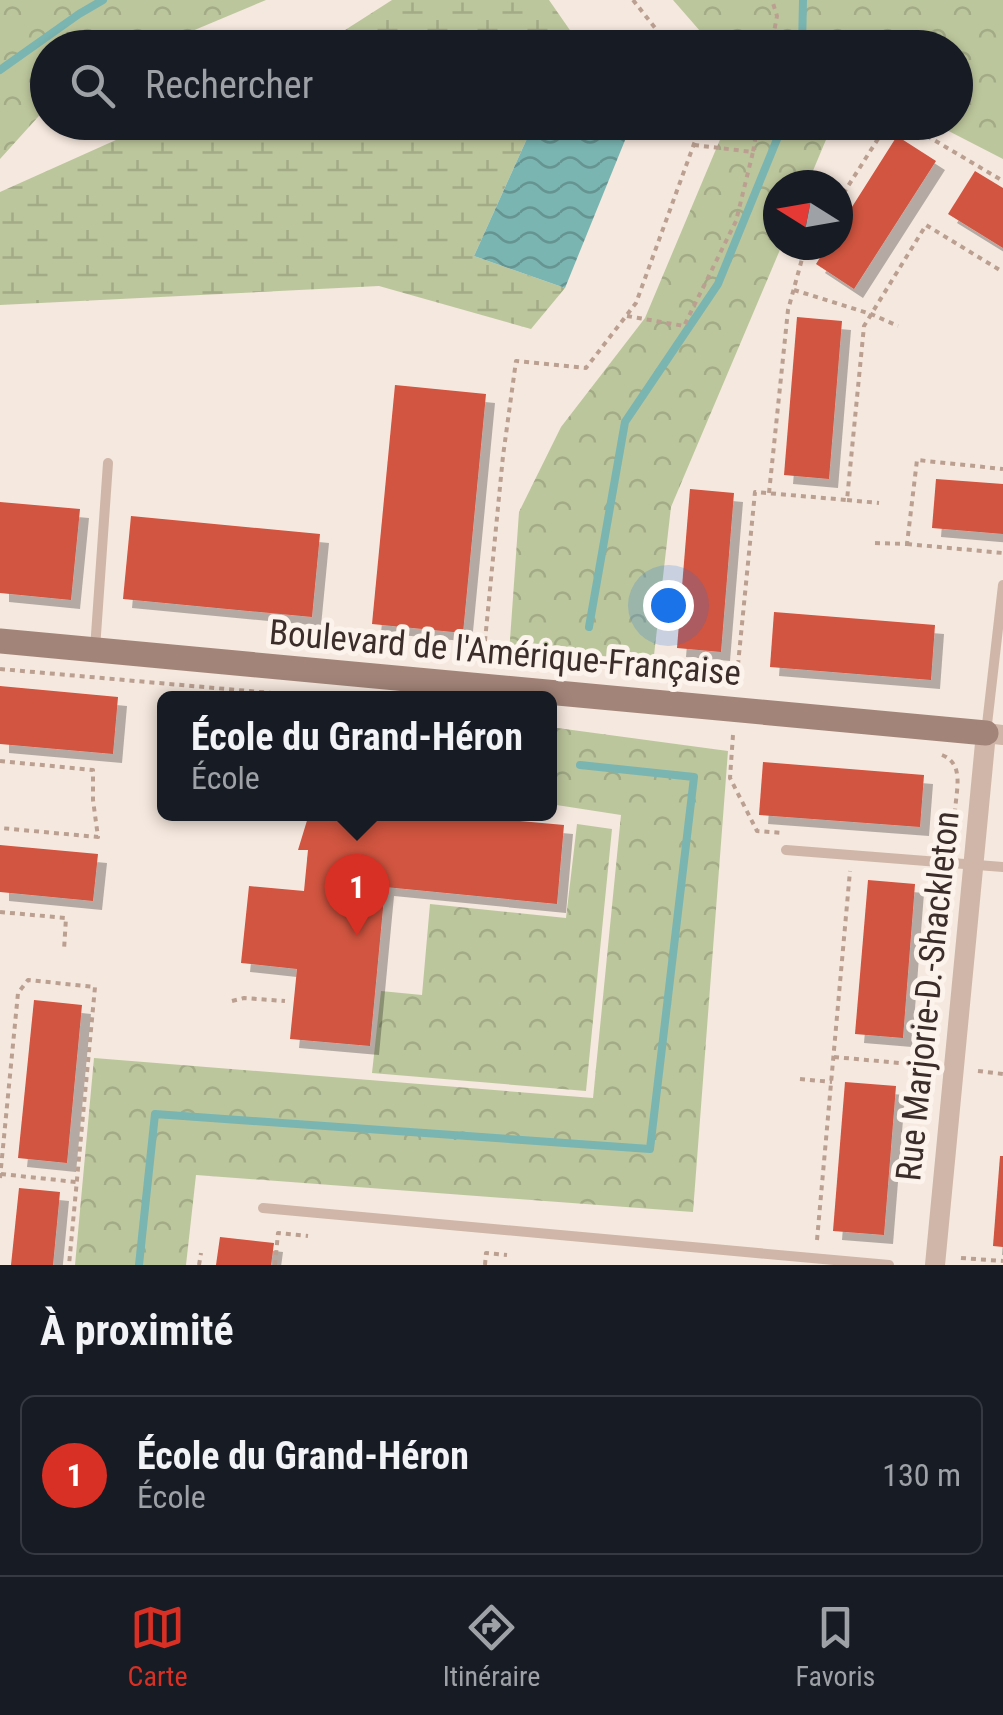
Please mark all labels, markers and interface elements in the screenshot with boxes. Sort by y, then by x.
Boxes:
search box [30,30,973,140]
icon: search [65,58,120,113]
text: Rechercher [145,63,313,107]
north arrow [763,170,853,260]
your location [643,580,694,631]
street label: Boulevard de l'Amérique-Française [267,612,743,694]
popup [157,691,557,821]
text: École du Grand-Héron [191,715,523,759]
text: École [191,759,260,797]
street label: Rue Marjorie-D.-Shackleton [888,809,968,1183]
pin: 1 [324,854,390,936]
text: À proximité [40,1306,233,1355]
text: École du Grand-Héron [137,1434,469,1478]
text: 1 [66,1456,83,1494]
text: 130 m [882,1456,961,1494]
text: École [137,1478,206,1516]
tab: Carte [128,1600,188,1693]
tab: Itinéraire [443,1600,540,1693]
tab: Favoris [796,1600,875,1693]

